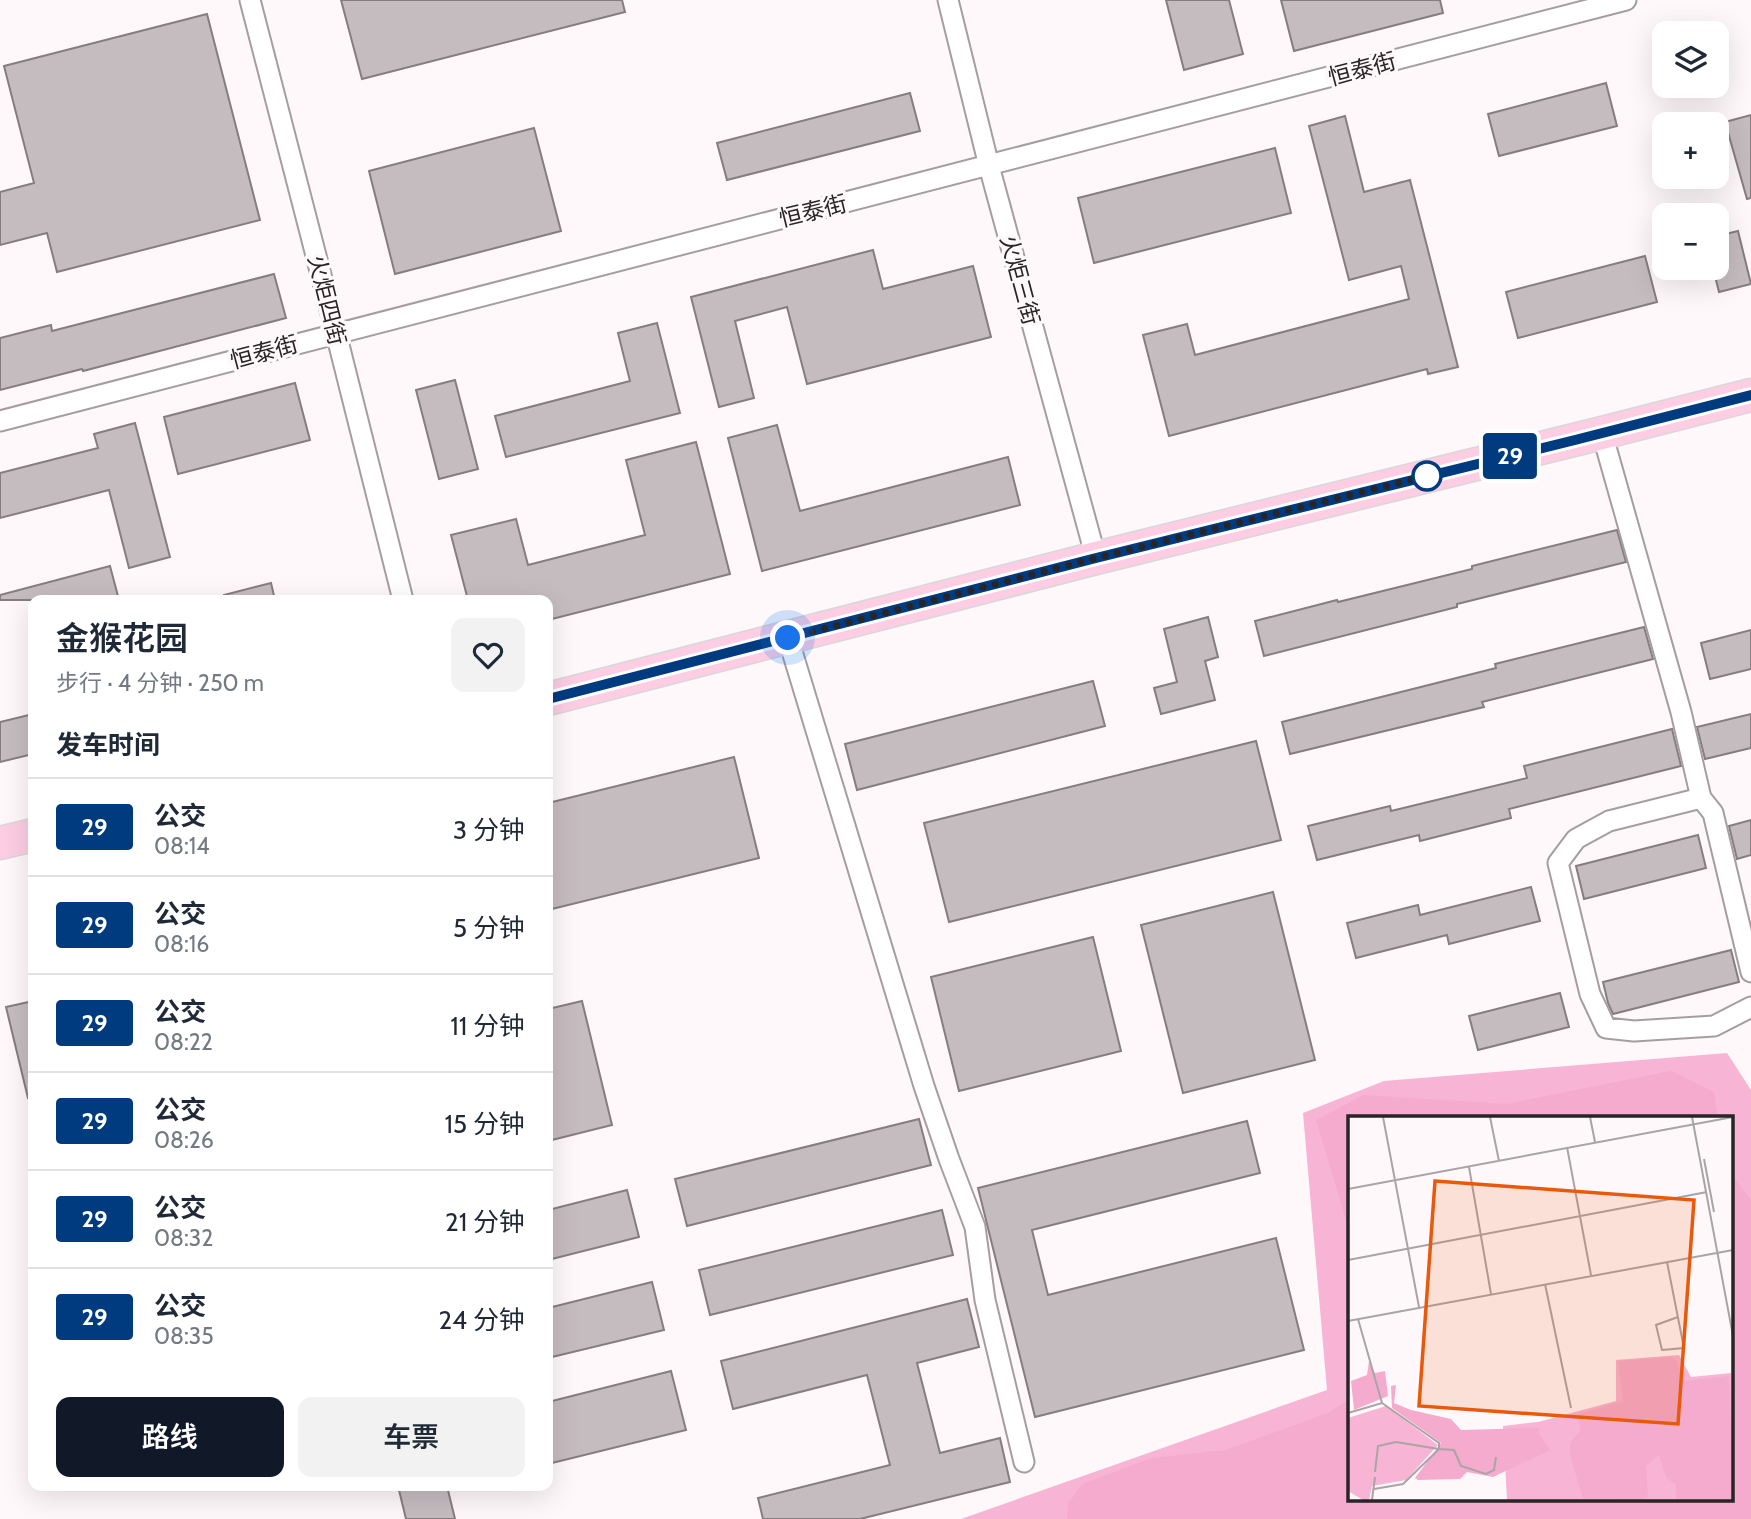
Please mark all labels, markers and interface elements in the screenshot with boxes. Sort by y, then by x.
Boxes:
map controls [1652,21,1729,280]
button: layers [1652,21,1729,98]
street label: 恒泰街 [1325,47,1399,91]
button: + [1652,112,1729,189]
street label: 恒泰街 [776,189,850,233]
button: − [1652,203,1729,280]
street label: 火炬三街 [995,232,1045,328]
street label: 火炬四街 [302,252,352,348]
street label: 恒泰街 [227,330,301,374]
line badge: 29 [1478,433,1542,479]
text: 29 [1497,441,1523,470]
unlabelled marker [1412,461,1442,491]
text: 金猴花园 [56,618,188,658]
button: heart [451,618,525,692]
your location [770,620,805,655]
text: 步行 · 4 分钟 · 250 m [56,669,264,697]
text: 发车时间 [56,729,160,761]
text: 公交 [154,800,206,832]
text: 29 [81,812,108,841]
text: 3 分钟 [453,814,525,846]
text: 08:14 [154,832,210,860]
text: 公交 [154,898,206,930]
text: 29 [81,910,108,939]
text: 5 分钟 [453,912,525,944]
text: 08:16 [154,930,209,958]
text: 公交 [154,996,206,1028]
text: 29 [81,1008,108,1037]
text: 11 分钟 [450,1010,525,1042]
text: 08:22 [154,1028,213,1056]
text: 公交 [154,1094,206,1126]
text: 29 [81,1106,108,1135]
text: 15 分钟 [445,1108,525,1140]
inset map [1348,1116,1734,1502]
text: 08:26 [154,1126,214,1154]
text: 公交 [154,1192,206,1224]
text: 29 [81,1204,108,1233]
text: 21 分钟 [445,1206,525,1238]
text: 08:32 [154,1224,213,1252]
text: 公交 [154,1290,206,1322]
text: 29 [81,1302,108,1331]
text: 24 分钟 [438,1304,525,1336]
text: 08:35 [154,1322,214,1350]
button: 路线 [56,1397,284,1477]
button: 车票 [298,1397,525,1477]

